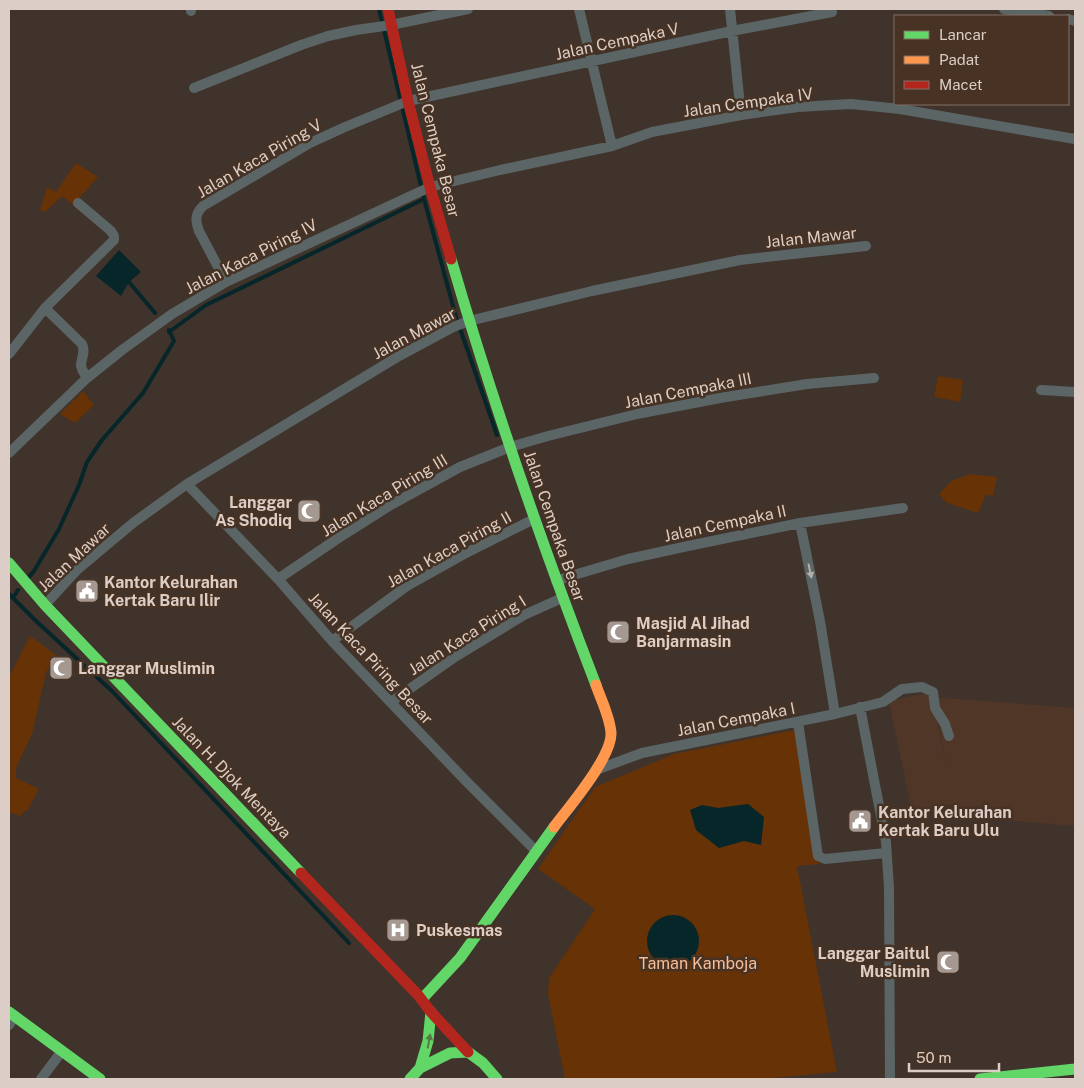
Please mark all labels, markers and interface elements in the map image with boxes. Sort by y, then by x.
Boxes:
legend [894,15,1069,105]
street label: Jalan Cempaka V [554,19,681,64]
text: Lancar [939,26,987,43]
text: Padat [939,51,980,68]
street label: Jalan Cempaka Besar [407,61,464,219]
text: Macet [939,76,983,93]
street label: Jalan Cempaka IV [682,84,814,121]
street label: Jalan Kaca Piring V [194,115,325,202]
street label: Jalan Kaca Piring IV [182,215,321,298]
street label: Jalan Mawar [764,223,858,252]
street label: Jalan Mawar [369,303,459,363]
street label: Jalan Cempaka III [623,369,753,412]
street label: Jalan Cempaka Besar [520,448,589,604]
street label: Jalan Kaca Piring III [318,450,451,541]
place label: Langgar As Shodiq [215,493,292,530]
mosque icon: Langgar As Shodiq [296,498,322,524]
street label: Jalan Cempaka II [662,501,788,546]
street label: Jalan Kaca Piring II [384,507,515,592]
street label: Jalan Mawar [34,519,114,596]
one-way arrow [806,563,814,578]
place label: Kantor Kelurahan Kertak Baru Ilir [104,573,238,610]
public building icon: Kantor Kelurahan Kertak Baru Ilir [74,578,100,604]
street label: Jalan Kaca Piring Besar [305,588,437,728]
street label: Jalan Kaca Piring I [405,592,530,679]
place label: Masjid Al Jihad Banjarmasin [636,614,750,651]
mosque icon: Masjid Al Jihad Banjarmasin [605,619,631,645]
mosque icon: Langgar Muslimin [48,655,74,681]
place label: Langgar Muslimin [78,659,215,678]
street label: Jalan Cempaka I [675,699,797,740]
street label: Jalan H. Djok Mentaya [168,712,295,842]
place label: Kantor Kelurahan Kertak Baru Ulu [878,803,1012,840]
public building icon: Kantor Kelurahan Kertak Baru Ulu [847,808,873,834]
hospital icon: Puskesmas [385,917,411,943]
place label: Puskesmas [416,921,503,940]
place label: Langgar Baitul Muslimin [818,944,930,981]
mosque icon: Langgar Baitul Muslimin [935,949,961,975]
park label: Taman Kamboja [639,954,757,973]
one-way arrow [426,1032,434,1048]
scale bar [909,1040,999,1072]
text: 50 m [916,1049,951,1066]

